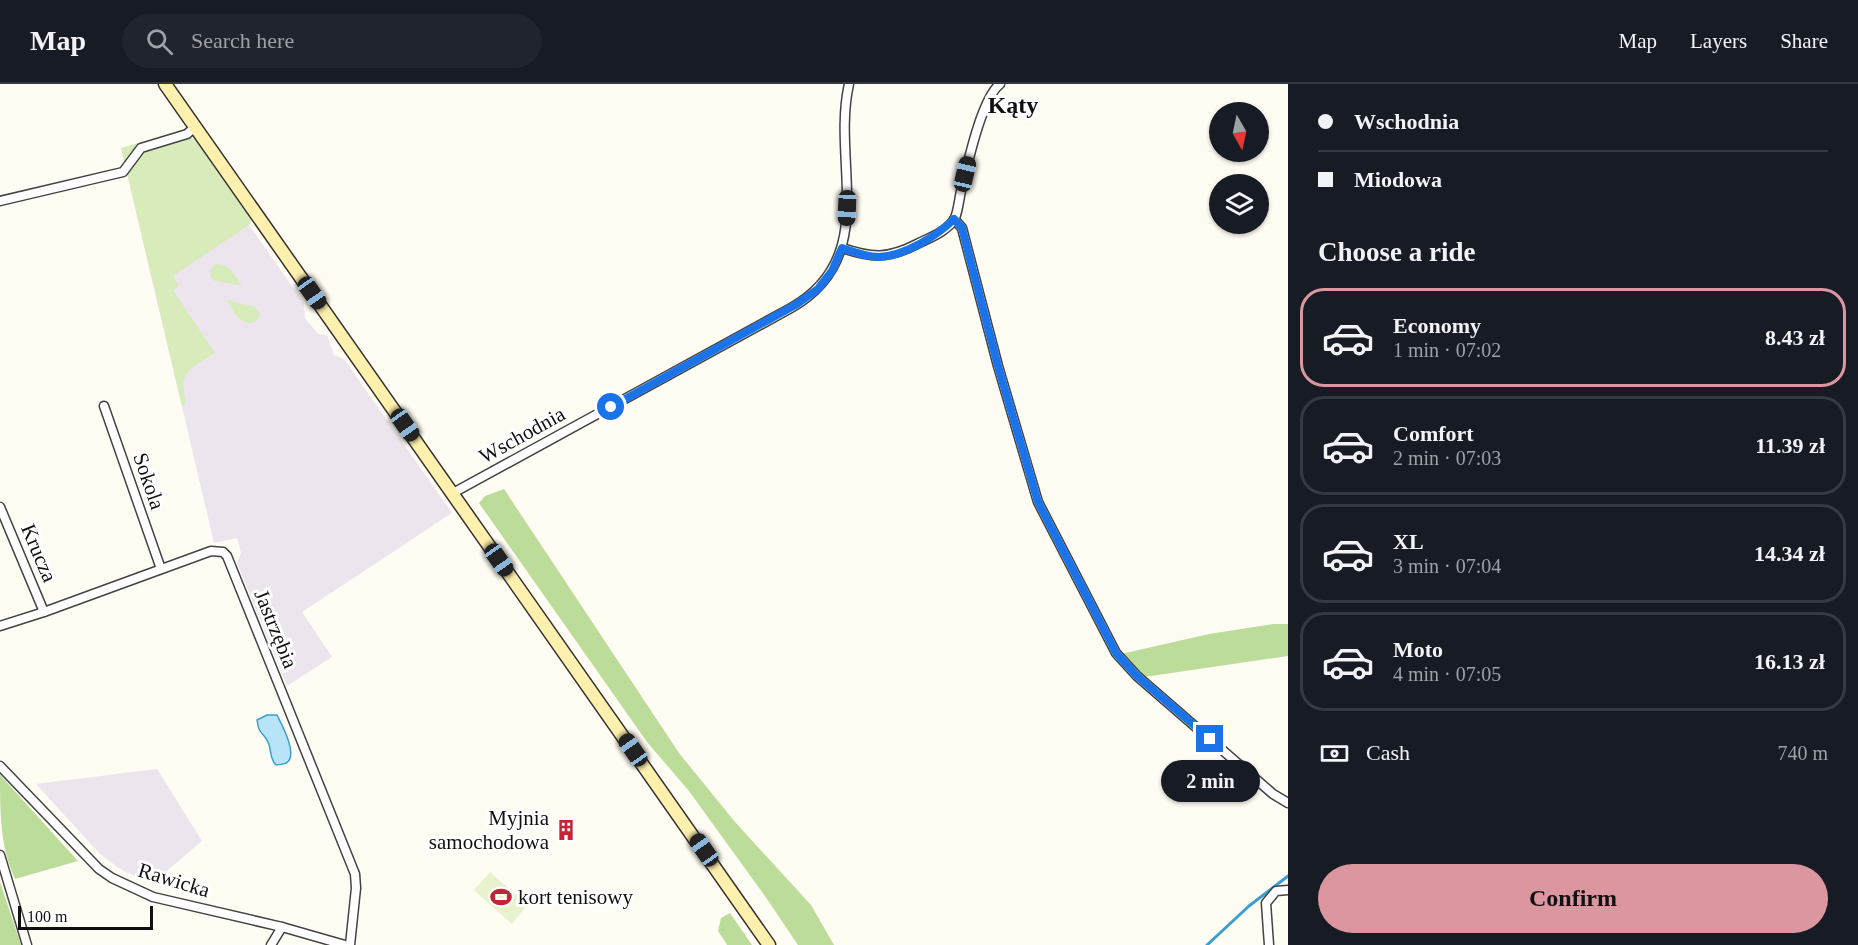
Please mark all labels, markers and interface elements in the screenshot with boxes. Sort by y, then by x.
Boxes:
search box [122,14,542,68]
text: Map [30,25,86,56]
icon: search [143,25,176,58]
text: Search here [191,28,294,53]
text: Map [1619,29,1657,53]
text: Layers [1690,29,1747,53]
text: Share [1780,29,1828,53]
district label: Kąty [988,92,1038,118]
north arrow [1209,102,1269,162]
map controls [1209,102,1269,234]
text: Wschodnia [1354,109,1459,134]
car [952,154,978,194]
text: Miodowa [1354,167,1442,192]
button: layers [1209,174,1269,234]
car [837,190,857,226]
text: Choose a ride [1318,237,1476,267]
car [294,273,330,313]
icon: car [1321,311,1375,365]
text: Economy [1393,313,1481,338]
text: 8.43 zł [1765,325,1825,350]
text: 1 min · 07:02 [1393,339,1501,361]
route start [597,393,624,420]
street label: Wschodnia [475,401,570,468]
car [387,405,423,445]
icon: car [1321,419,1375,473]
text: Comfort [1393,421,1474,446]
text: 11.39 zł [1755,433,1825,458]
text: 2 min · 07:03 [1393,447,1501,469]
street label: Sokola [128,450,170,513]
street label: Krucza [16,520,62,586]
icon: car [1321,527,1375,581]
text: XL [1393,529,1424,554]
car [481,540,517,580]
text: 14.34 zł [1754,541,1825,566]
text: 3 min · 07:04 [1393,555,1501,577]
street label: Jastrzębia [249,586,303,673]
icon: car [1321,635,1375,689]
text: Moto [1393,637,1443,662]
text: 16.13 zł [1754,649,1825,674]
text: 4 min · 07:05 [1393,663,1501,685]
route end [1196,725,1223,752]
car [615,730,651,770]
icon: cash [1318,737,1351,770]
text: Cash [1366,740,1410,765]
text: 740 m [1777,742,1828,764]
callout: 2 min [1160,760,1260,802]
text: 2 min [1186,770,1235,792]
place label: Myjnia samochodowa [429,806,550,854]
building icon: Myjnia samochodowa [554,818,578,842]
car [686,830,722,870]
street label: Rawicka [135,858,213,902]
button: Confirm [1318,864,1828,933]
sports icon: kort tenisowy [489,885,513,909]
place label: kort tenisowy [518,885,633,909]
scale bar [18,903,153,930]
text: 100 m [27,908,67,925]

